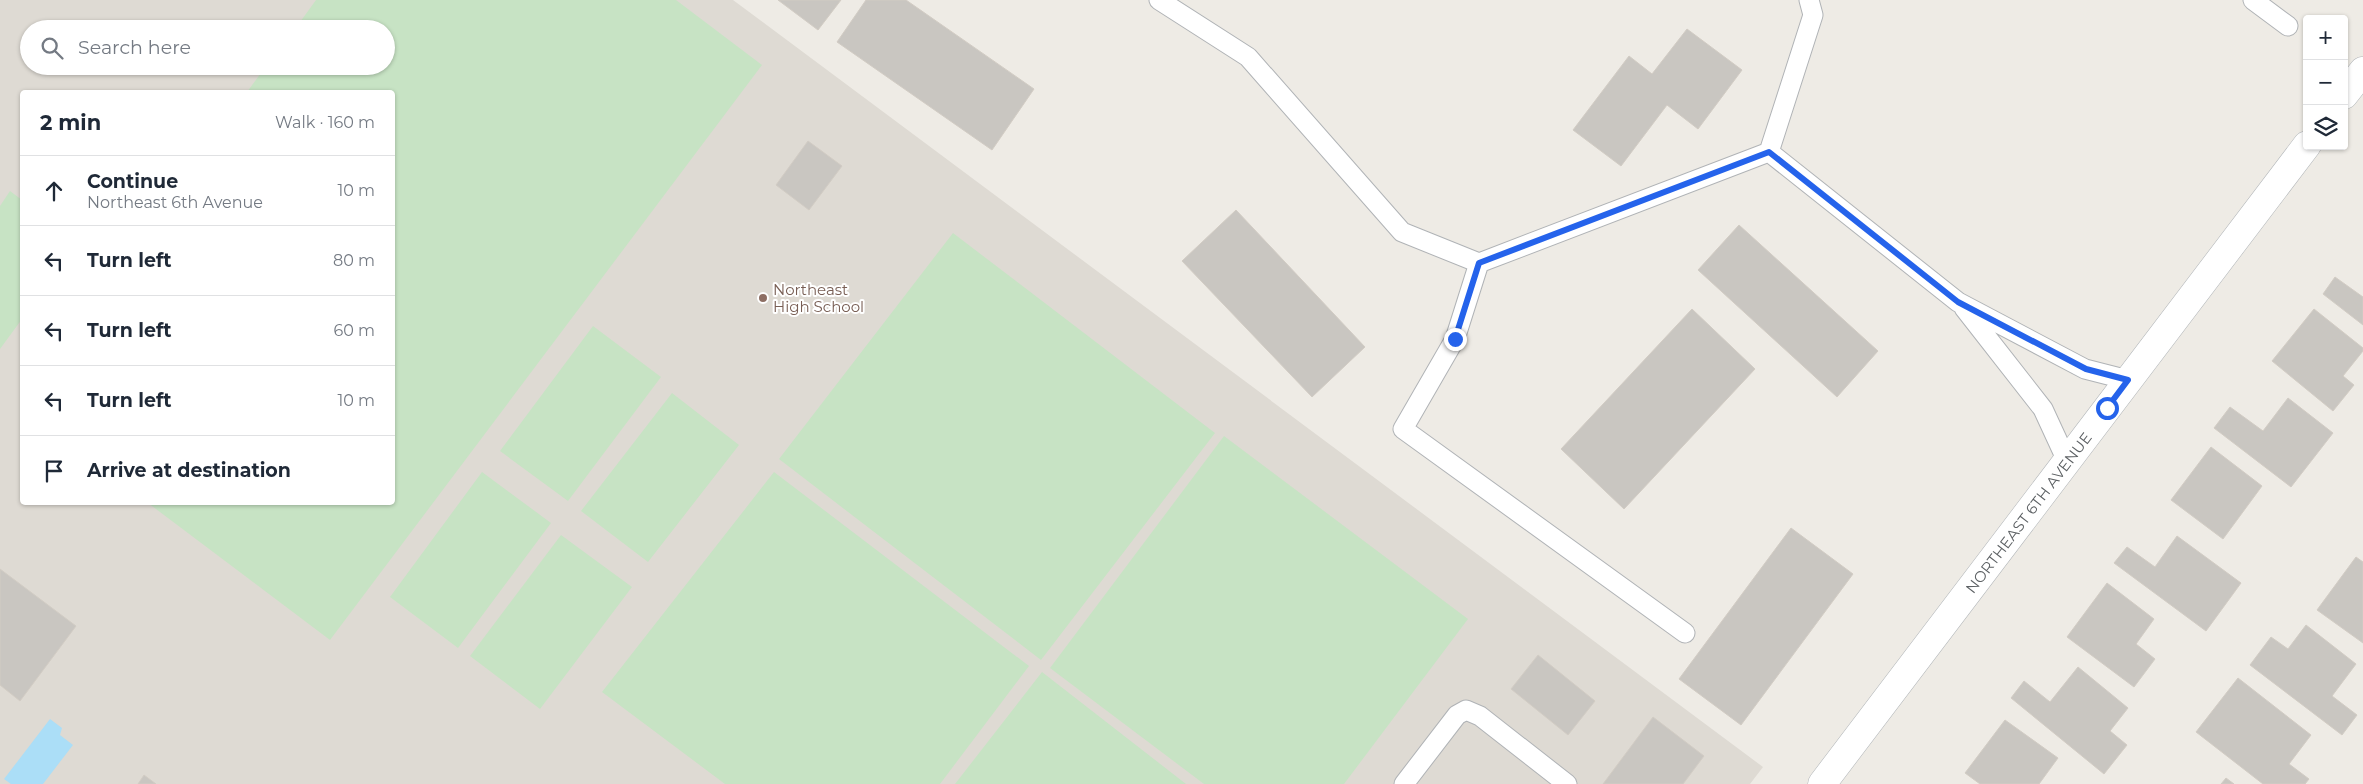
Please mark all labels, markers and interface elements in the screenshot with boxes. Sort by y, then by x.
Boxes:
map controls [2303,15,2348,150]
button: + [2303,15,2348,60]
search box [20,20,395,75]
icon: search [38,34,66,62]
text: Search here [78,36,191,59]
button: − [2303,60,2348,105]
button: layers [2303,105,2348,150]
text: 2 min [40,110,101,135]
text: Walk · 160 m [275,113,375,132]
text: Continue [87,170,178,193]
icon: ahead [40,177,68,205]
text: 10 m [337,181,375,200]
text: Northeast 6th Avenue [87,193,263,212]
icon: left [40,247,68,275]
text: Turn left [87,249,172,272]
text: 80 m [333,251,375,270]
place label: Northeast High School [773,280,864,316]
marker: Northeast High School [757,292,769,304]
icon: left [40,317,68,345]
text: Turn left [87,319,172,342]
text: 60 m [333,321,375,340]
route end [1444,328,1467,351]
icon: left [40,387,68,415]
text: Turn left [87,389,172,412]
text: 10 m [337,391,375,410]
route start [2096,397,2119,420]
street label: NORTHEAST 6TH AVENUE [1961,428,2095,597]
icon: arrive [40,457,68,485]
text: Arrive at destination [87,459,291,482]

